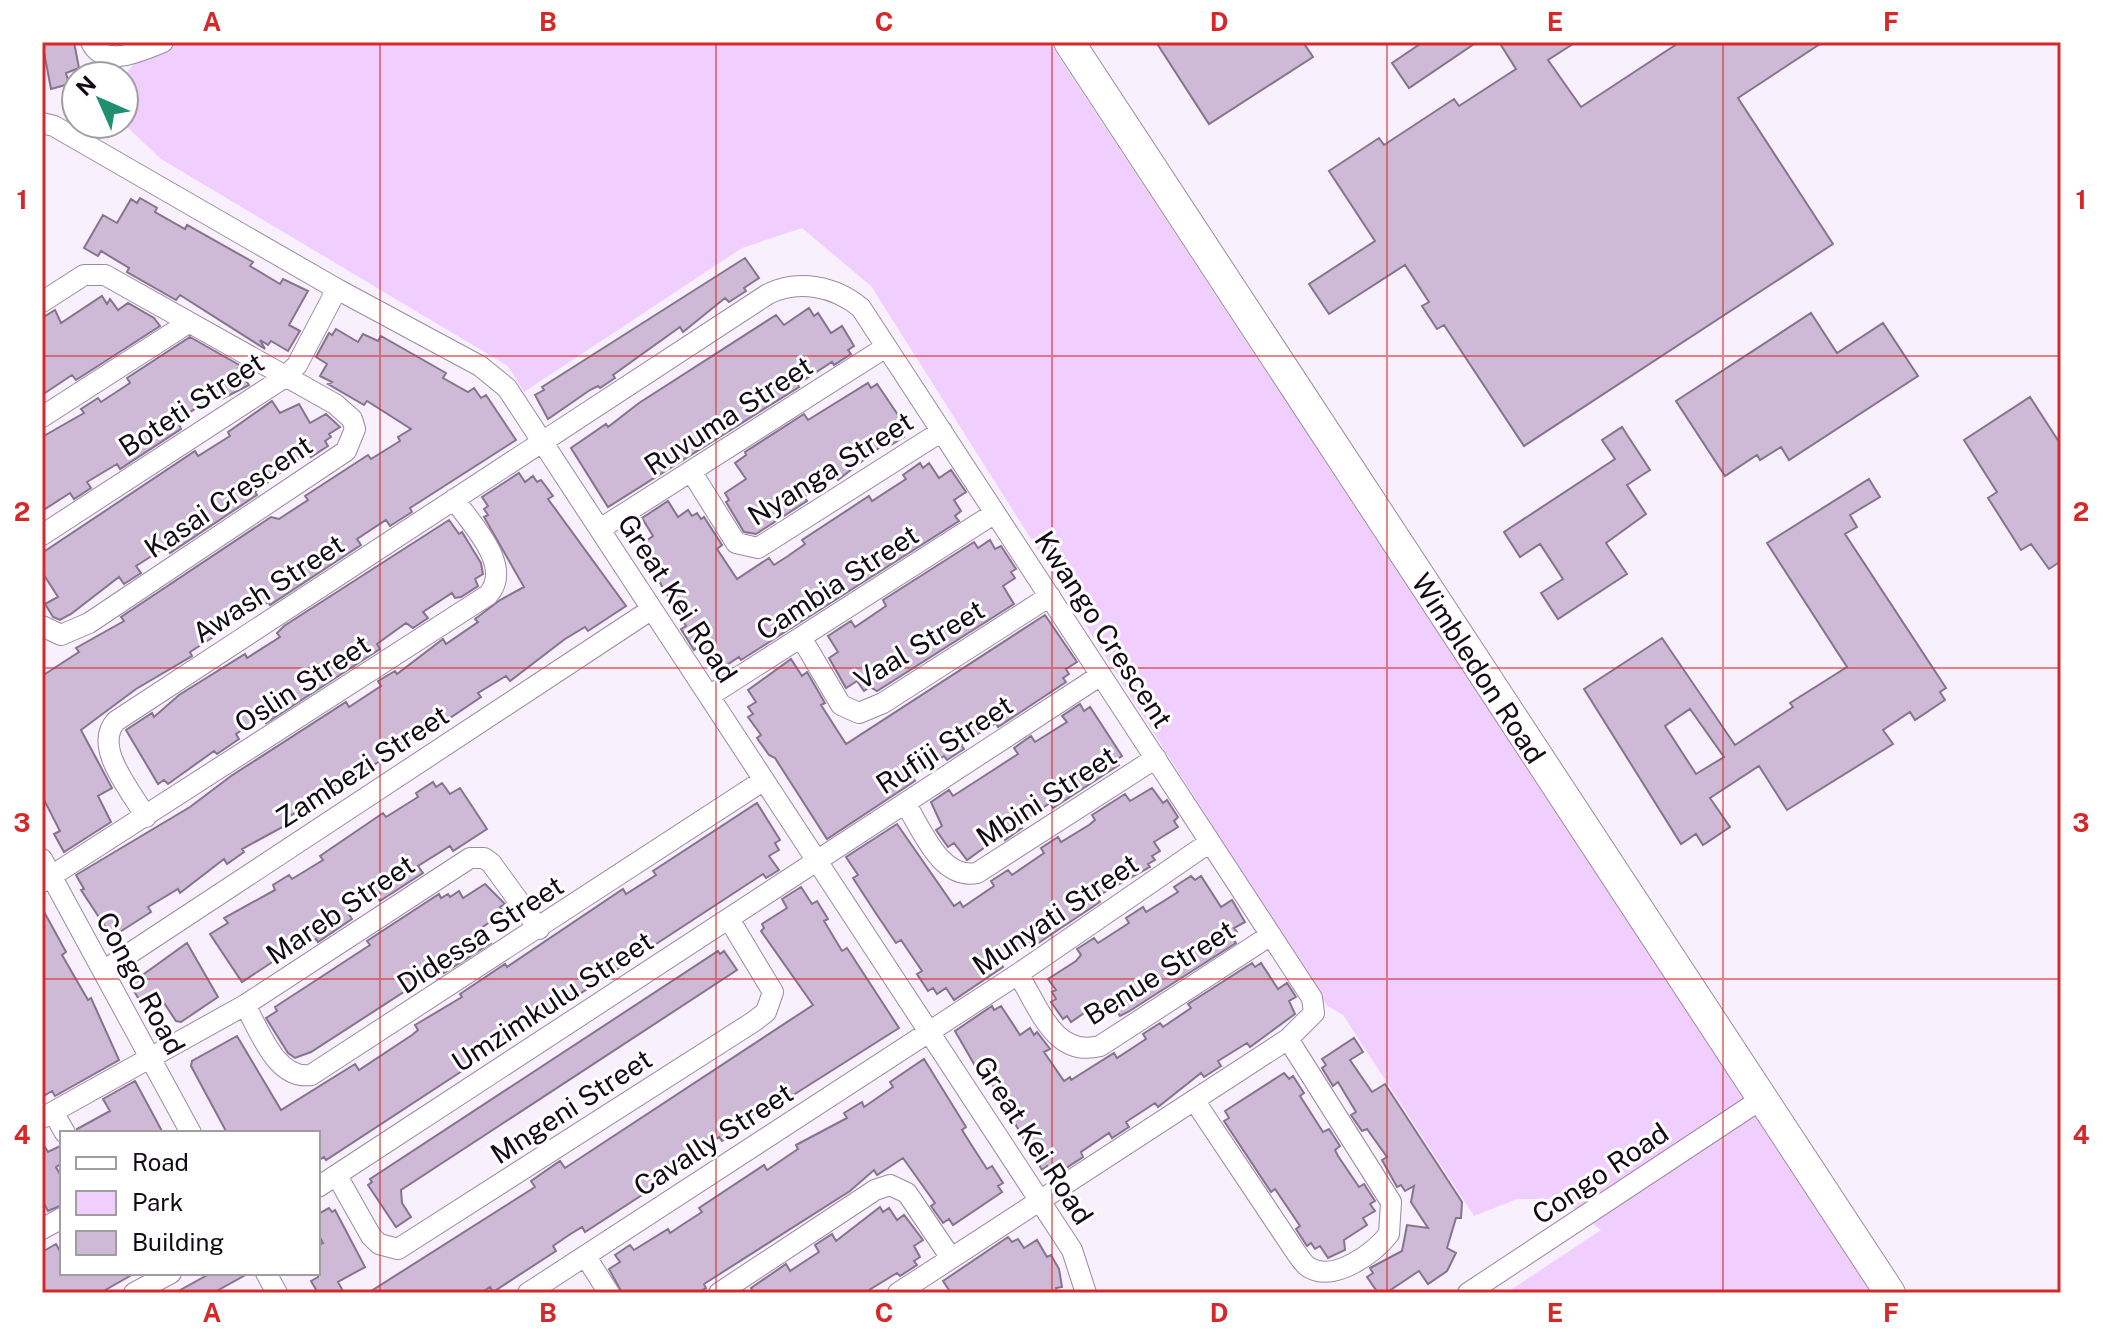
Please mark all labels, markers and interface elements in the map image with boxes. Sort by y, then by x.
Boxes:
text: A [203,6,222,37]
text: B [539,6,557,37]
text: C [875,6,893,37]
text: D [1210,6,1228,37]
text: E [1547,6,1563,37]
text: F [1883,6,1899,37]
north arrow [60,60,140,140]
text: N [71,71,101,101]
text: 1 [16,184,28,215]
text: 1 [2075,184,2087,215]
street label: Boteti Street [112,345,270,463]
street label: Ruvuma Street [638,348,818,482]
street label: Nyanga Street [741,404,919,532]
street label: Kasai Crescent [138,428,318,564]
text: 2 [14,496,30,527]
text: 2 [2073,496,2089,527]
street label: Great Kei Road [611,508,745,688]
street label: Cambia Street [750,517,924,647]
street label: Kwango Crescent [1028,524,1180,734]
street label: Awash Street [186,527,350,649]
street label: Wimbledon Road [1405,567,1553,769]
street label: Vaal Street [848,592,990,696]
street label: Oslin Street [228,627,376,739]
street label: Rufiji Street [870,688,1018,800]
street label: Zambezi Street [270,698,454,834]
street label: Mbini Street [970,739,1122,853]
text: 3 [13,807,31,838]
text: 3 [2072,807,2090,838]
street label: Munyati Street [966,846,1144,982]
street label: Mareb Street [260,847,420,971]
street label: Didessa Street [391,868,569,1000]
street label: Congo Road [90,906,192,1060]
street label: Benue Street [1078,913,1240,1031]
street label: Umzimkulu Street [445,924,659,1078]
street label: Mngeni Street [484,1042,658,1170]
street label: Great Kei Road [967,1050,1101,1230]
street label: Cavally Street [627,1075,799,1203]
street label: Congo Road [1526,1115,1674,1231]
text: 4 [13,1119,31,1150]
text: 4 [2072,1119,2090,1150]
legend [60,1131,320,1275]
text: Road [132,1148,189,1176]
text: Park [132,1188,183,1216]
text: Building [132,1228,224,1256]
text: A [203,1297,222,1328]
text: B [539,1297,557,1328]
text: C [875,1297,893,1328]
text: D [1210,1297,1228,1328]
text: E [1547,1297,1563,1328]
text: F [1883,1297,1899,1328]

